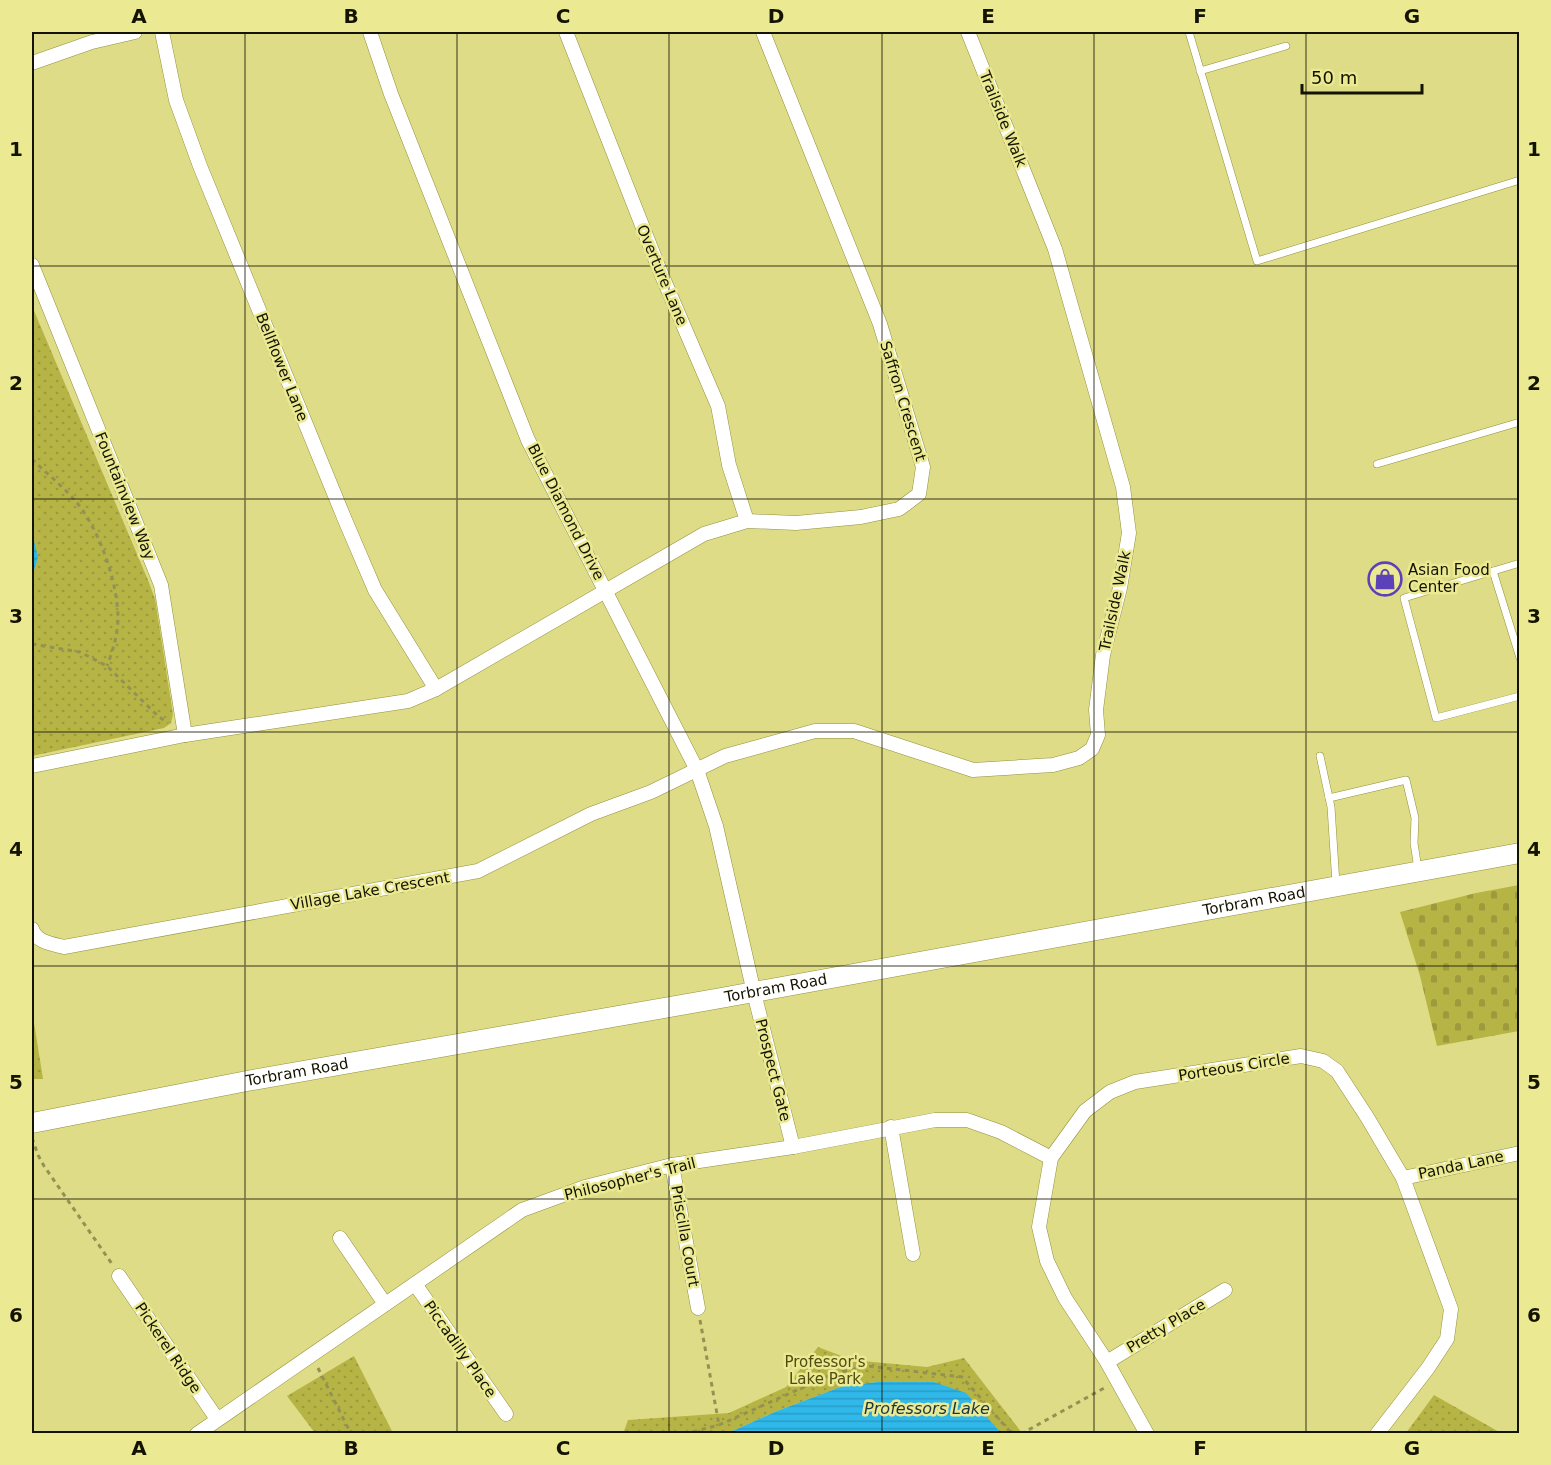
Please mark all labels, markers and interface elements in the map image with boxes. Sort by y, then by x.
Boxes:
text: A [131,4,147,28]
text: B [343,4,359,28]
text: C [556,4,570,28]
text: D [768,4,784,28]
text: E [981,4,995,28]
text: F [1193,4,1207,28]
text: G [1404,4,1420,28]
scale bar [1302,57,1422,95]
street label: Trailside Walk [975,67,1031,170]
text: 50 m [1311,67,1357,88]
text: 1 [9,137,23,161]
text: 1 [1527,137,1541,161]
street label: Overture Lane [633,222,691,328]
street label: Bellflower Lane [252,310,312,424]
street label: Saffron Crescent [876,339,930,463]
text: 2 [9,371,23,395]
text: 2 [1527,371,1541,395]
street label: Fountainview Way [91,429,159,563]
street label: Blue Diamond Drive [524,441,608,583]
street label: Trailside Walk [1095,549,1134,654]
shop icon: Asian Food Center [1367,561,1403,597]
place label: Asian Food Center [1408,561,1490,596]
text: 3 [9,604,23,628]
text: 3 [1527,604,1541,628]
text: 4 [9,837,23,861]
text: 4 [1527,837,1541,861]
street label: Village Lake Crescent [289,868,451,914]
street label: Torbram Road [1200,883,1307,920]
street label: Torbram Road [722,970,829,1006]
street label: Prospect Gate [752,1017,794,1123]
street label: Porteous Circle [1177,1049,1291,1085]
street label: Torbram Road [243,1054,350,1090]
text: 5 [9,1070,23,1094]
text: 5 [1527,1070,1541,1094]
street label: Panda Lane [1417,1147,1505,1183]
street label: Philosopher's Trail [562,1154,698,1204]
street label: Priscilla Court [667,1184,703,1288]
street label: Pretty Place [1123,1295,1209,1357]
street label: Piccadilly Place [420,1297,500,1401]
street label: Pickerel Ridge [131,1299,205,1397]
text: 6 [9,1303,23,1327]
text: 6 [1527,1303,1541,1327]
park label: Professor's Lake Park [784,1353,866,1388]
water label: Professors Lake [864,1399,990,1418]
text: A [131,1436,147,1460]
text: B [343,1436,359,1460]
text: C [556,1436,570,1460]
text: D [768,1436,784,1460]
text: E [981,1436,995,1460]
text: F [1193,1436,1207,1460]
text: G [1404,1436,1420,1460]

